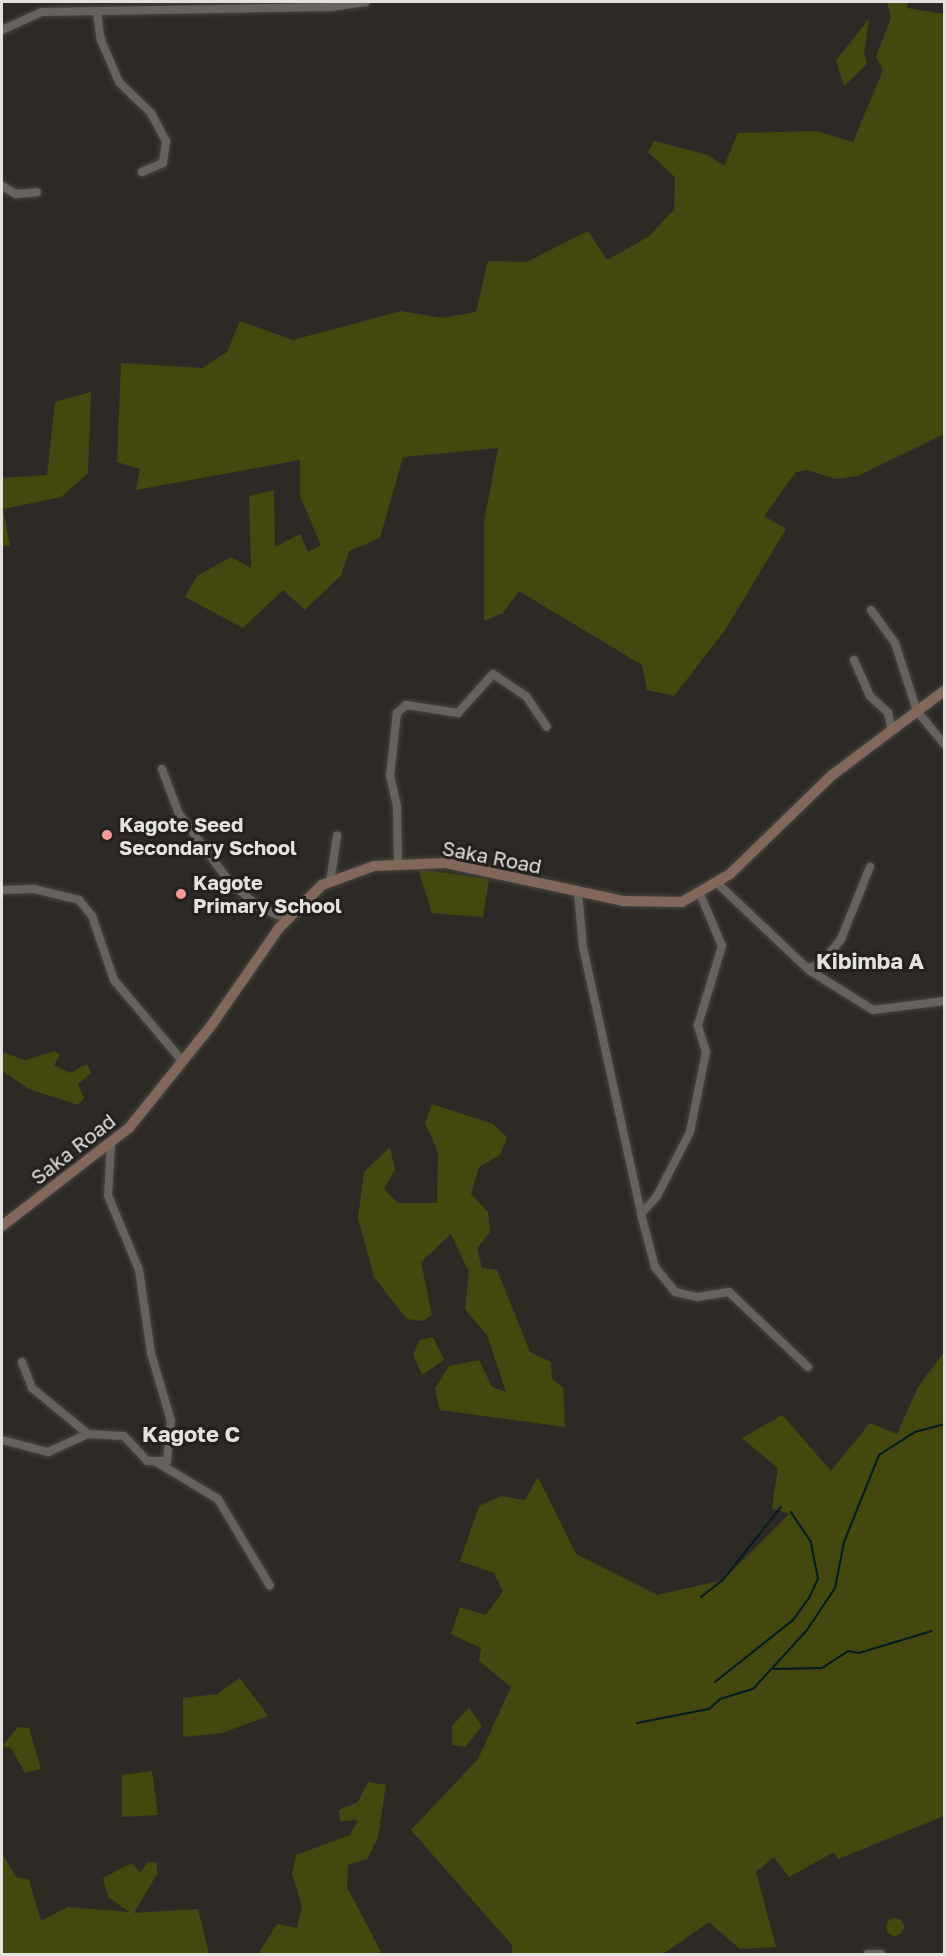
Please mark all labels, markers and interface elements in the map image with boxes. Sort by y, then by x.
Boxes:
place label: Kagote Seed Secondary School [119,812,297,859]
marker: Kagote Seed Secondary School [100,828,114,842]
street label: Saka Road [440,836,544,878]
place label: Kagote Primary School [193,870,342,917]
marker: Kagote Primary School [174,887,188,901]
district label: Kibimba A [816,948,924,974]
street label: Saka Road [26,1109,120,1189]
district label: Kagote C [142,1421,240,1447]

